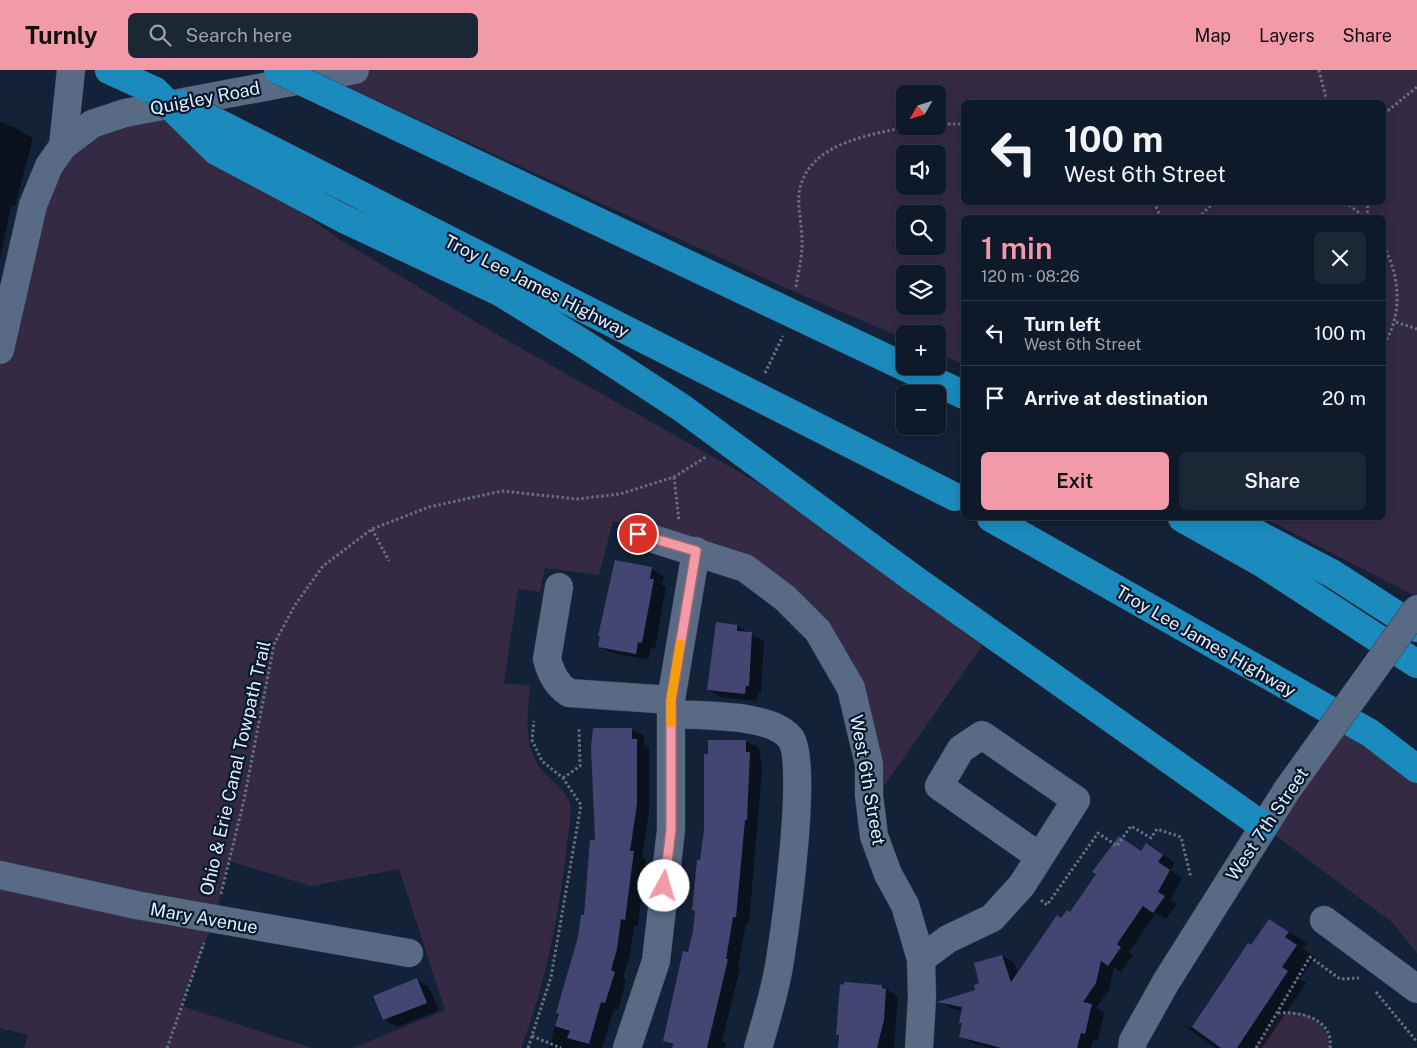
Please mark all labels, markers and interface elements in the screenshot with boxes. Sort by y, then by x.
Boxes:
search box [128,13,478,58]
text: Turnly [25,21,98,49]
icon: search [146,21,174,49]
text: Search here [186,24,292,46]
text: Map [1195,25,1231,46]
text: Layers [1259,25,1315,46]
text: Share [1343,25,1392,46]
street label: Quigley Road [148,77,262,119]
north arrow [896,85,946,135]
map controls [896,85,946,435]
text: 100 m [1064,119,1163,160]
icon: left [981,120,1046,185]
button: sound [896,145,946,195]
text: West 6th Street [1064,161,1226,187]
button: search [896,205,946,255]
street label: Troy Lee James Highway [441,230,633,342]
text: 1 min [981,230,1052,266]
button: close [1314,232,1366,284]
button: layers [896,265,946,315]
text: 120 m · 08:26 [981,267,1079,286]
text: Turn left [1024,313,1101,335]
icon: left [981,319,1009,347]
text: 100 m [1314,322,1366,344]
button: + [896,325,946,375]
text: West 6th Street [1024,335,1142,354]
icon: arrive [981,384,1009,412]
button: − [896,385,946,435]
text: Arrive at destination [1024,387,1208,409]
text: 20 m [1322,387,1366,409]
button: Exit [981,452,1169,510]
button: Share [1179,452,1366,510]
pin [617,513,659,555]
icon: arrive [624,520,652,548]
street label: Troy Lee James Highway [1112,581,1300,701]
street label: Ohio & Erie Canal Towpath Trail [195,638,275,898]
street label: West 6th Street [846,713,890,847]
street label: West 7th Street [1221,763,1313,885]
position arrow [637,859,689,911]
street label: Mary Avenue [149,898,259,938]

